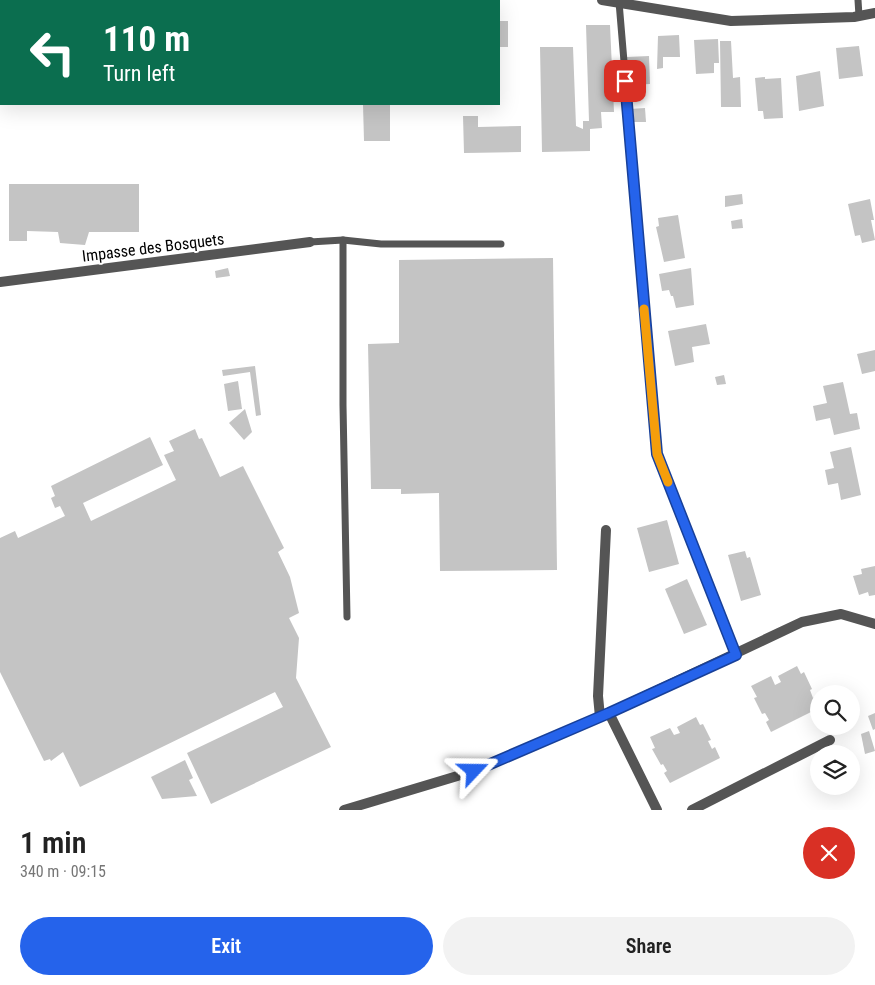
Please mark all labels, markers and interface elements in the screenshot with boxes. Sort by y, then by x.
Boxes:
text: 110 m [103,19,190,60]
icon: left [20,20,85,85]
pin [604,60,646,102]
text: Turn left [103,61,175,86]
icon: arrive [611,67,639,95]
street label: Impasse des Bosquets [81,229,225,266]
map controls [810,685,860,795]
button: search [810,685,860,735]
position arrow [447,744,499,796]
button: layers [810,745,860,795]
text: 1 min [20,825,86,860]
button: close [803,827,855,879]
text: 340 m · 09:15 [20,862,106,881]
button: Exit [20,917,433,975]
button: Share [443,917,855,975]

